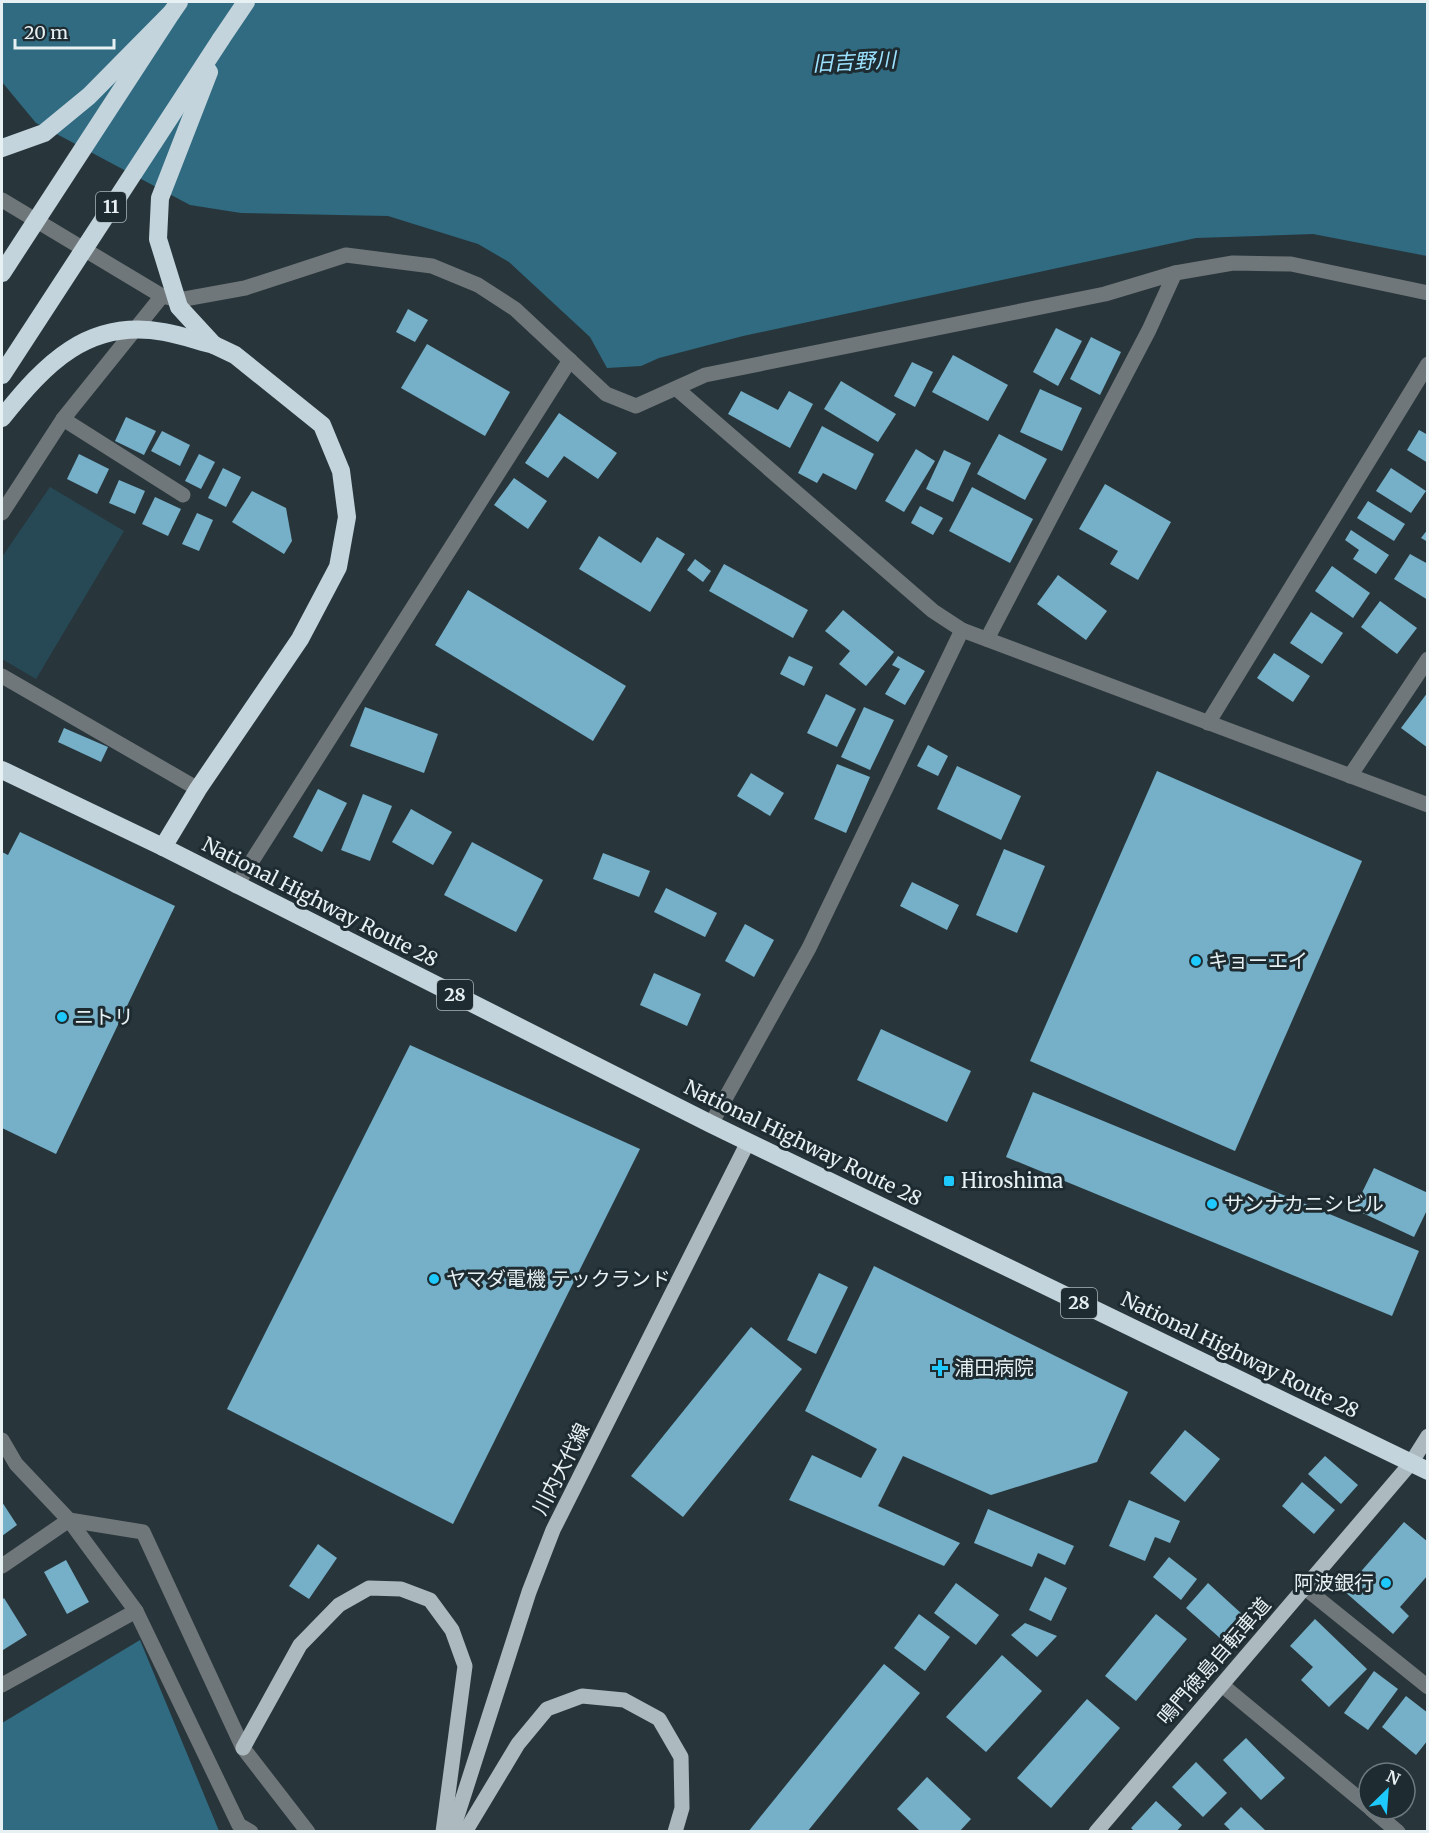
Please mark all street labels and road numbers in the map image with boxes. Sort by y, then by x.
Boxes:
road number: 11 [96,192,126,222]
street label: National Highway Route 28 [198,831,442,972]
road number: 28 [437,980,473,1010]
street label: National Highway Route 28 [680,1074,926,1211]
street label: National Highway Route 28 [1117,1286,1363,1423]
road number: 28 [1061,1288,1097,1318]
street label: 川内大代線 [527,1419,594,1519]
street label: 鳴門徳島自転車道 [1152,1592,1276,1729]

